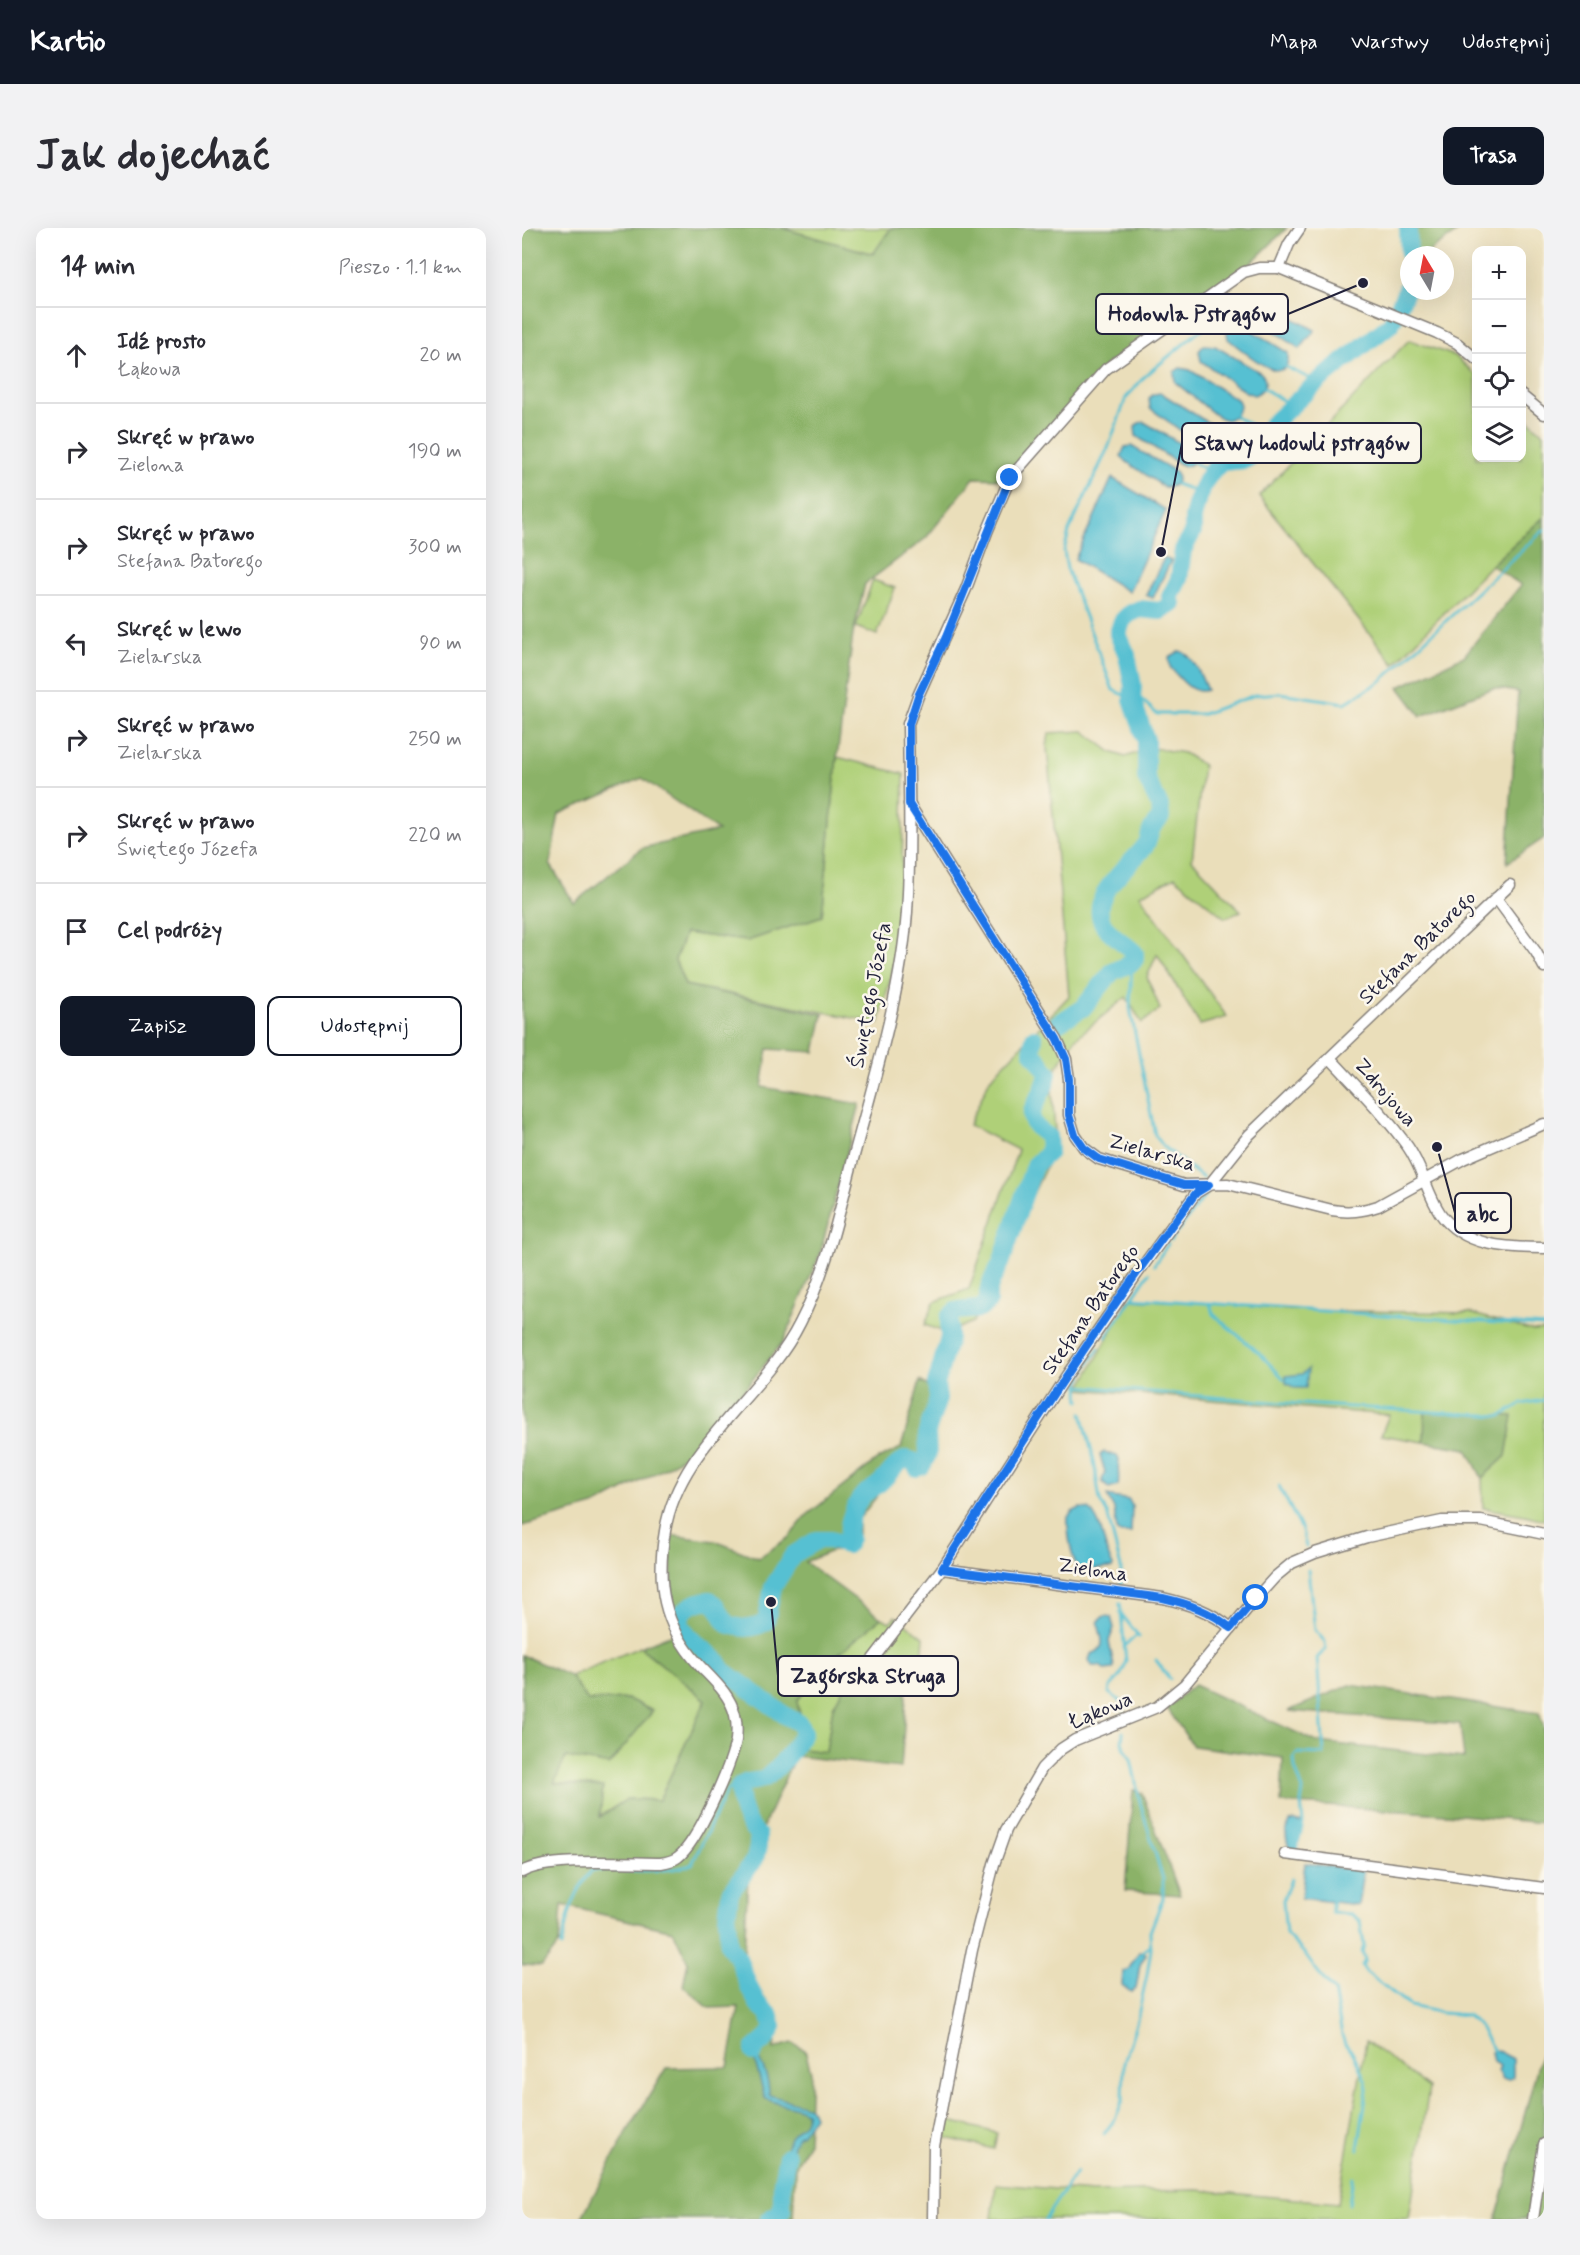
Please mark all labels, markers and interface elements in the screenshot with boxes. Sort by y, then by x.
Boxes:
text: Kartio [30,24,106,61]
text: Mapa [1270,28,1318,56]
text: Warstwy [1351,28,1429,56]
text: Udostępnij [1462,28,1550,56]
button: Trasa [1443,127,1544,185]
text: Jak dojechać [36,129,270,184]
north arrow [1400,246,1454,300]
map controls [1472,246,1526,462]
button: + [1472,246,1526,300]
text: 14 min [60,250,136,284]
text: Pieszo · 1.1 km [338,254,462,281]
callout: Hodowla Pstrągów [1096,294,1288,334]
button: − [1472,300,1526,354]
text: Hodowla Pstrągów [1108,301,1277,330]
text: Idź prosto [117,328,206,356]
icon: ahead [60,339,93,372]
text: 20 m [419,342,462,369]
button: locate [1472,354,1526,408]
text: Łąkowa [117,356,181,383]
button: layers [1472,408,1526,462]
callout: Stawy hodowli pstrągów [1182,423,1421,463]
text: Skręć w prawo [117,424,254,452]
text: Stawy hodowli pstrągów [1194,430,1410,459]
icon: right [60,435,93,468]
text: 190 m [408,438,462,465]
text: Zielona [117,452,184,479]
route end [996,464,1022,490]
text: Skręć w prawo [117,520,254,548]
icon: right [60,531,93,564]
text: 300 m [408,534,462,561]
text: Stefana Batorego [117,548,263,575]
text: Skręć w lewo [117,616,242,644]
icon: left [60,627,93,660]
text: 90 m [419,630,462,657]
text: Zielarska [117,644,202,671]
text: Skręć w prawo [117,712,254,740]
icon: right [60,723,93,756]
text: 250 m [408,726,462,753]
text: Zielarska [117,740,202,767]
text: Skręć w prawo [117,808,254,836]
icon: right [60,819,93,852]
text: 220 m [408,822,462,849]
text: Świętego Józefa [117,836,258,863]
street label: Stefana Batorego [1353,884,1484,1012]
icon: arrive [60,915,93,948]
text: Cel podróży [117,917,222,945]
street label: Świętego Józefa [843,920,901,1071]
button: Zapisz [60,996,255,1056]
button: Udostępnij [267,996,462,1056]
street label: Zdrojowa [1347,1052,1423,1133]
street label: Zielarska [1105,1127,1199,1179]
callout: abc [1455,1193,1511,1233]
text: abc [1467,1201,1500,1229]
street label: Stefana Batorego [1035,1239,1148,1381]
street label: Zielona [1056,1551,1130,1589]
route start [1242,1584,1268,1610]
callout: Zagórska Struga [778,1656,958,1696]
text: Zagórska Struga [790,1663,946,1695]
street label: Łąkowa [1064,1685,1137,1737]

